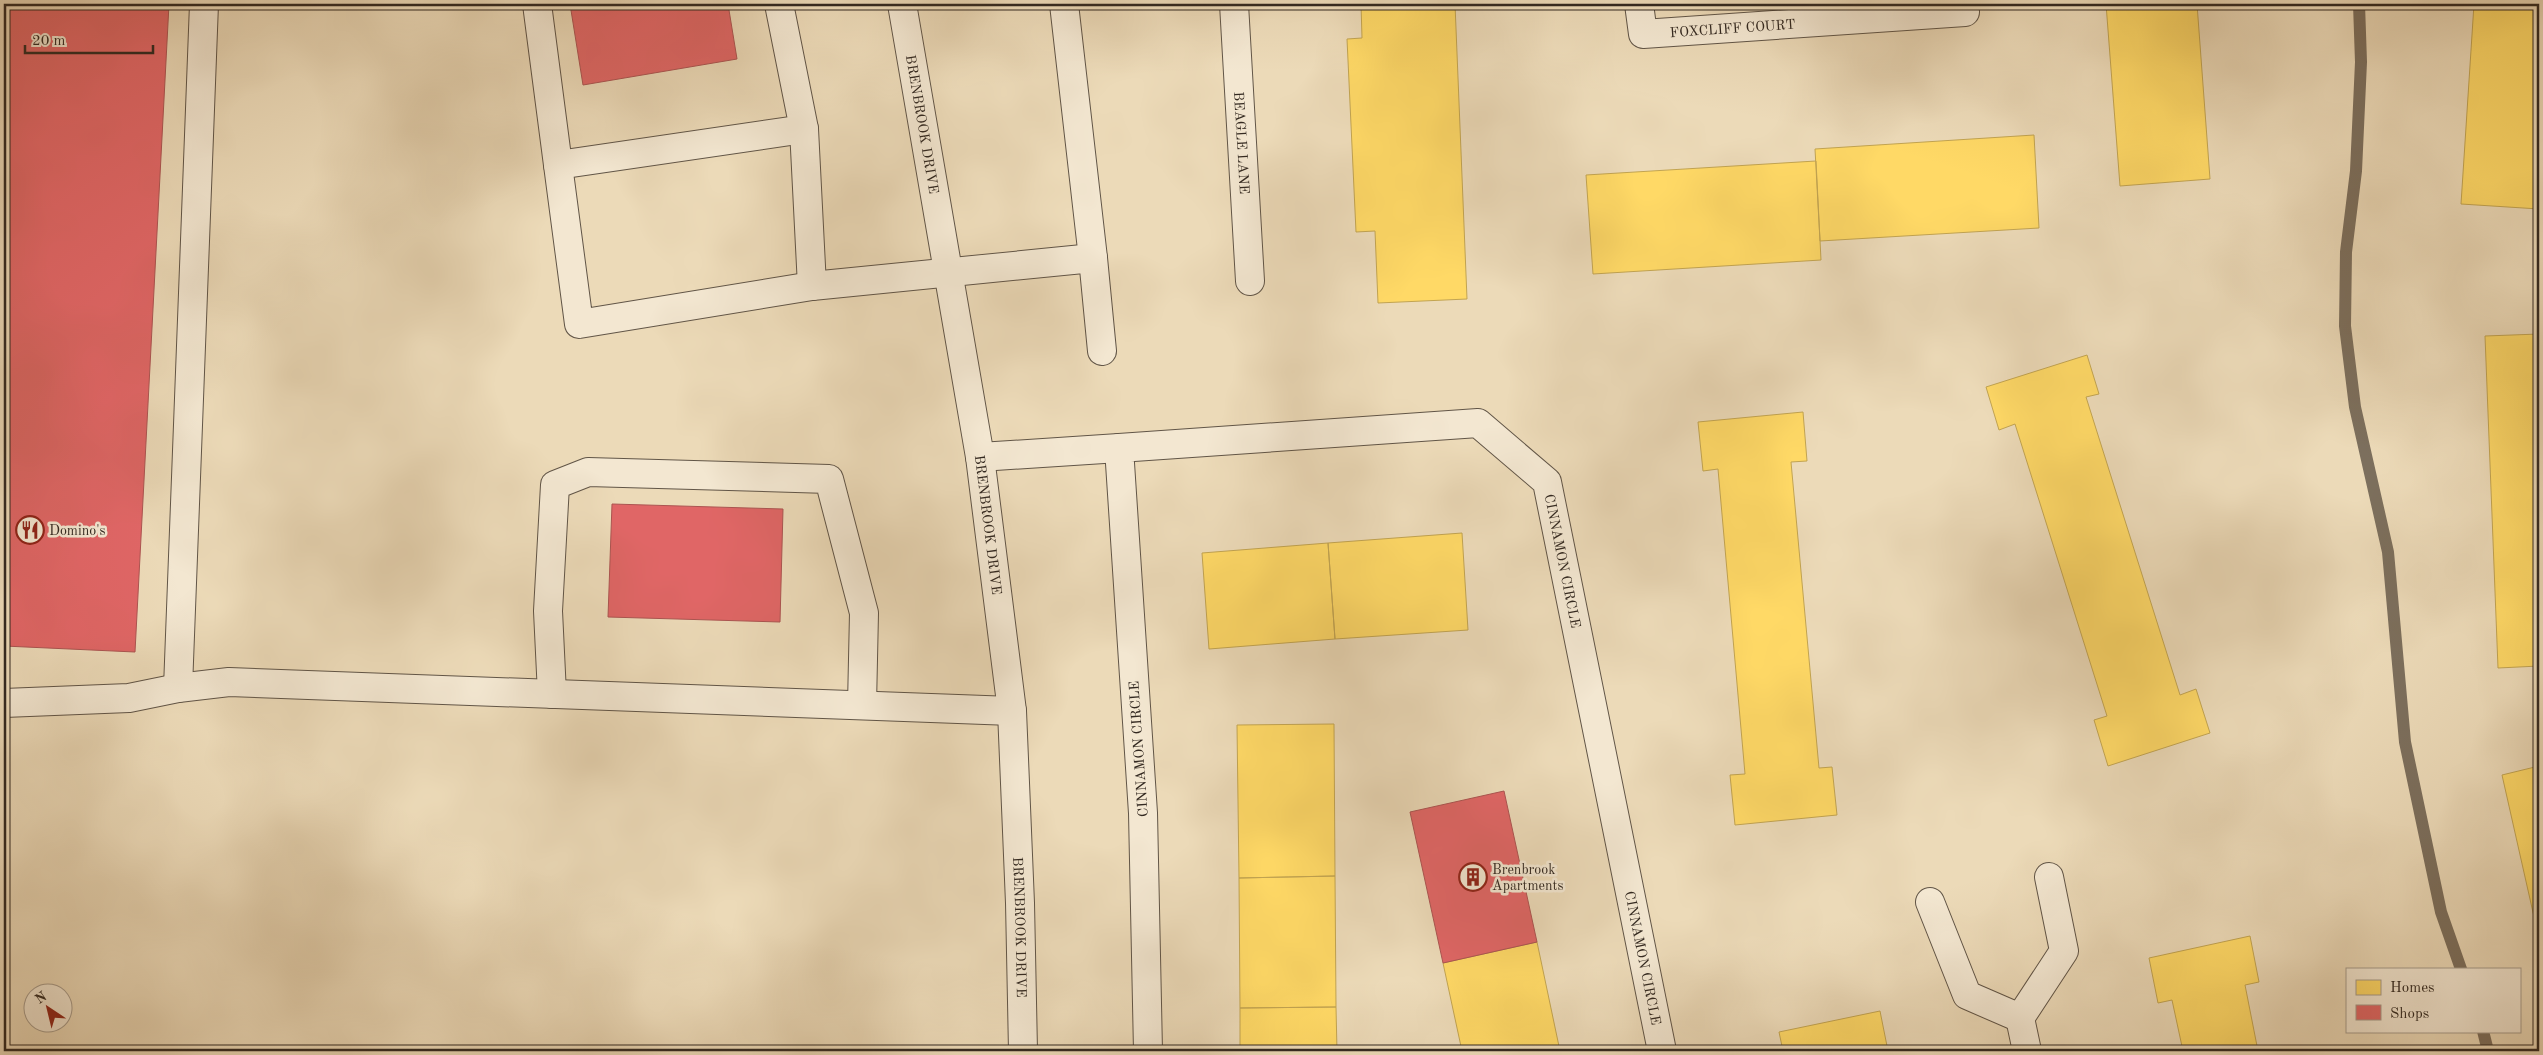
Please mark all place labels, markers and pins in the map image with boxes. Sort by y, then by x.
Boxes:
restaurant icon: Domino's [15,515,45,545]
place label: Domino's [49,524,106,538]
building icon: Brenbrook Apartments [1458,862,1488,892]
place label: Brenbrook Apartments [1492,863,1564,893]

